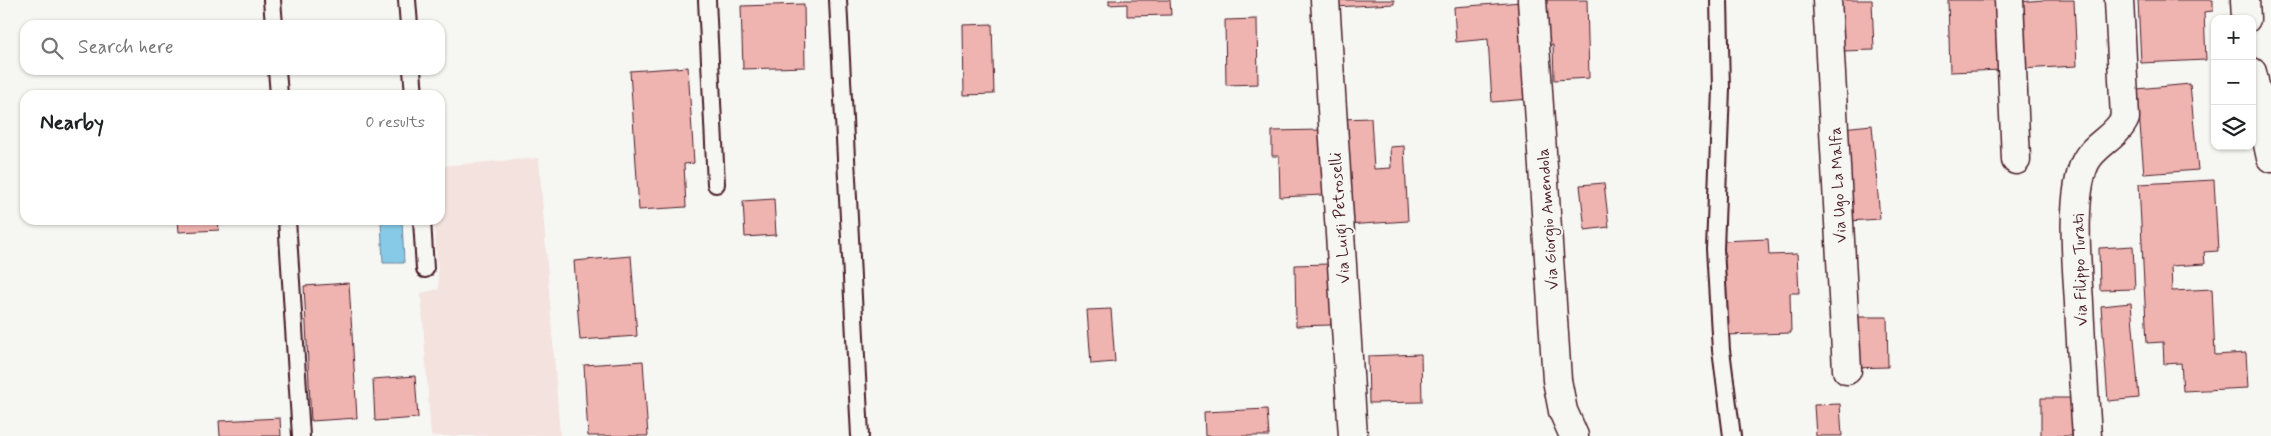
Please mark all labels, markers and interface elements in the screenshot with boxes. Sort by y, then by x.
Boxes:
map controls [2211,15,2256,150]
button: + [2211,15,2256,60]
search box [20,20,445,75]
icon: search [38,34,66,62]
text: Search here [78,35,174,60]
button: − [2211,60,2256,105]
button: layers [2211,105,2256,150]
text: Nearby [40,109,104,137]
text: 0 results [365,112,425,133]
street label: Via Ugo La Malfa [1825,126,1852,244]
street label: Via Giorgio Amendola [1533,147,1565,291]
street label: Via Luigi Petroselli [1325,152,1357,284]
street label: Via Filippo Turati [2068,213,2093,327]

